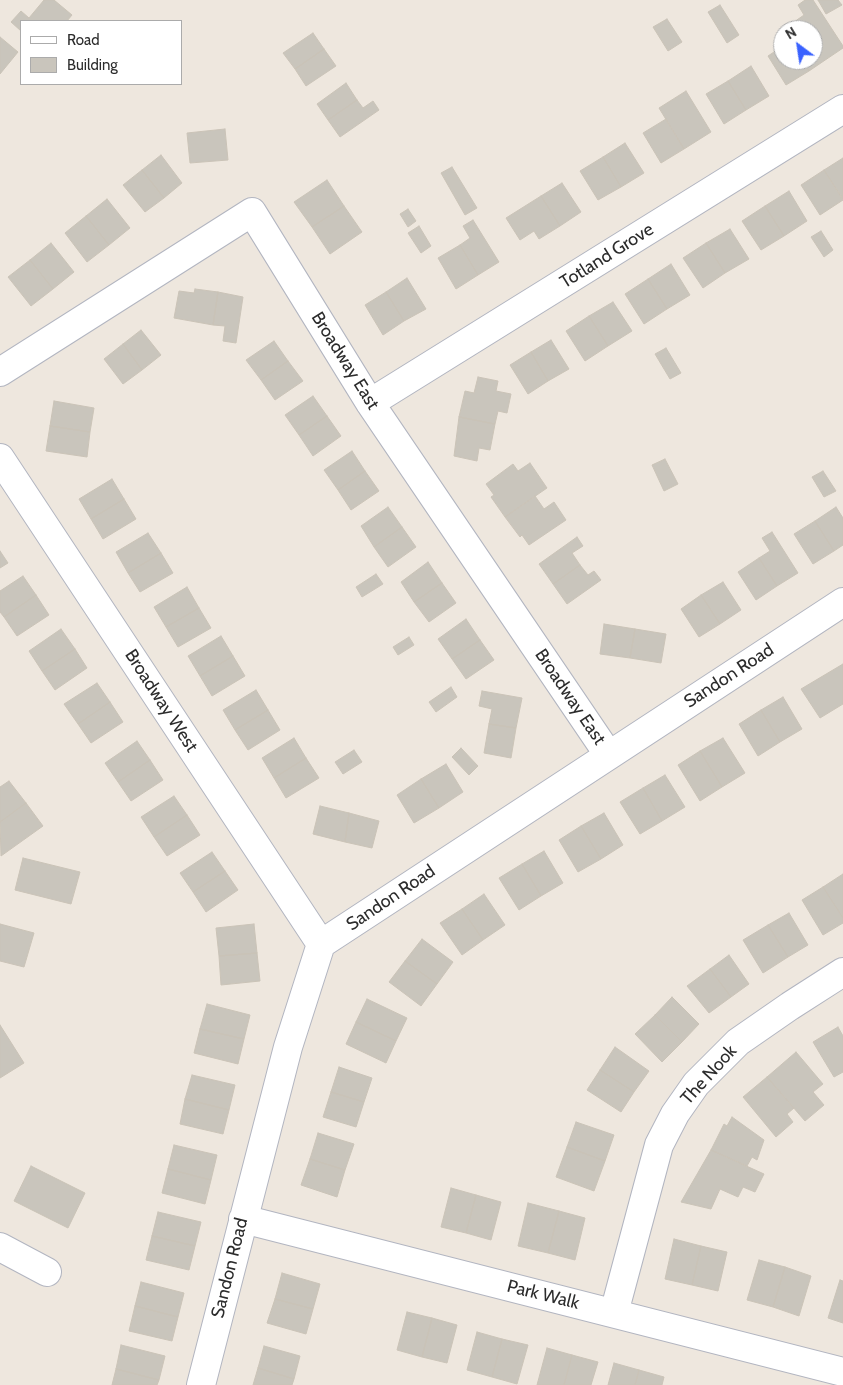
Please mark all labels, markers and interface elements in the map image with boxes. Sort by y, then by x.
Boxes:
legend [20,20,182,85]
north arrow [773,20,823,70]
text: N [782,23,800,43]
text: Road [67,31,100,49]
text: Building [67,56,118,74]
street label: Totland Grove [556,219,658,293]
street label: Broadway East [306,308,384,414]
street label: Sandon Road [680,639,778,713]
street label: Broadway East [530,645,610,749]
street label: Broadway West [120,646,202,756]
street label: Sandon Road [343,860,439,936]
street label: The Nook [677,1041,741,1109]
street label: Sandon Road [207,1216,253,1320]
street label: Park Walk [505,1276,581,1314]

